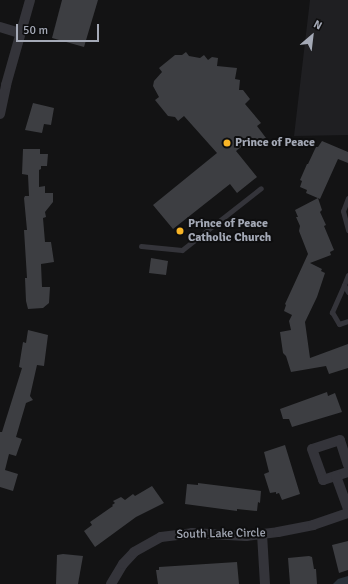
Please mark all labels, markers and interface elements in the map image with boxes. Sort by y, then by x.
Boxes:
scale bar [18,16,101,42]
north arrow [292,16,332,56]
text: N [311,17,324,32]
text: 50 m [23,23,48,38]
place label: Prince of Peace [235,136,315,150]
marker: Prince of Peace [222,138,232,148]
place label: Prince of Peace Catholic Church [188,217,271,245]
marker: Prince of Peace Catholic Church [175,226,185,236]
street label: South Lake Circle [176,526,266,542]

